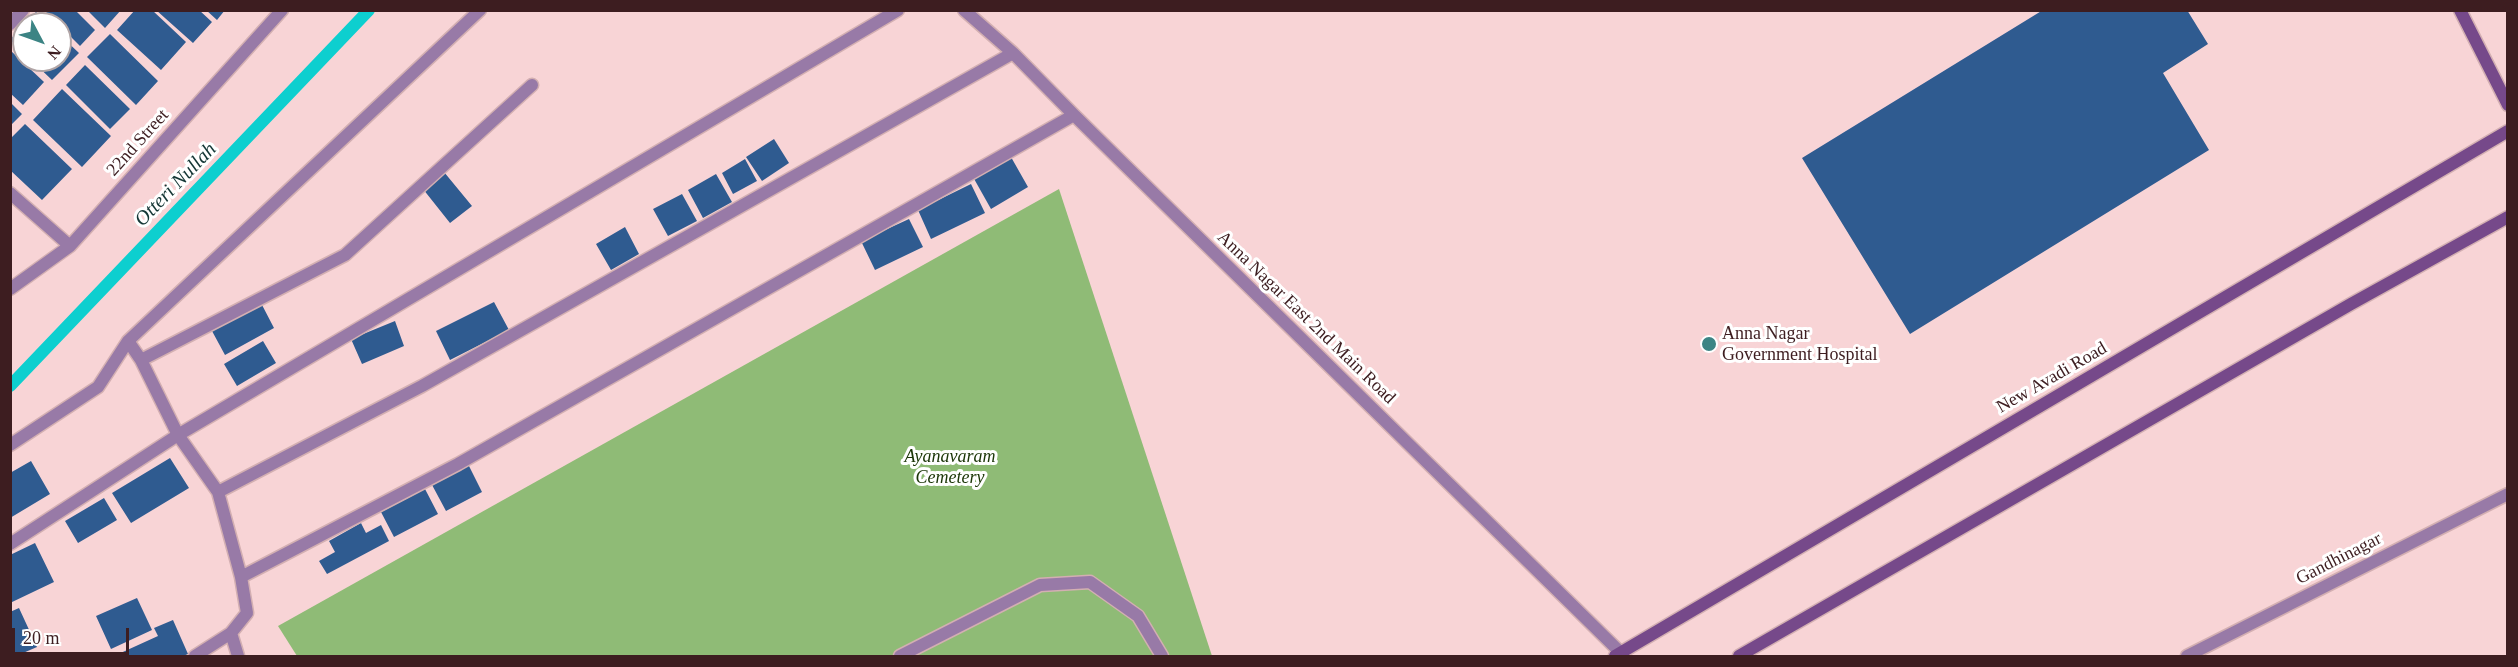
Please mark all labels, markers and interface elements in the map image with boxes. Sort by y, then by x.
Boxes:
north arrow [12,12,72,72]
text: N [44,43,65,63]
street label: 22nd Street [102,105,174,181]
water label: Otteri Nullah [130,138,222,232]
street label: Anna Nagar East 2nd Main Road [1212,227,1400,409]
place label: Anna Nagar Government Hospital [1722,323,1877,366]
marker: Anna Nagar Government Hospital [1700,335,1718,353]
street label: New Avadi Road [1993,338,2111,418]
park label: Ayanavaram Cemetery [905,446,995,488]
street label: Gandhinagar [2293,528,2385,590]
scale bar [15,616,132,654]
text: 20 m [23,628,60,648]

